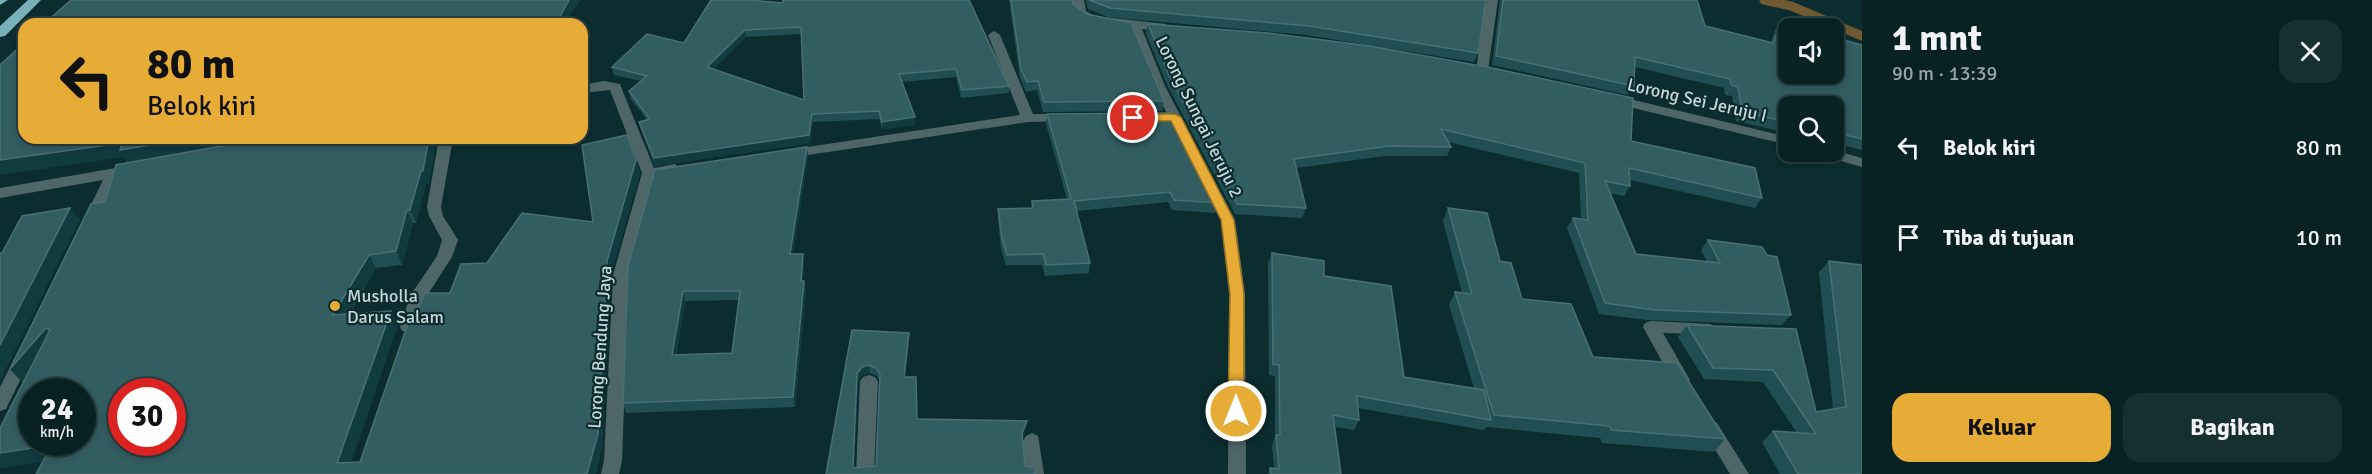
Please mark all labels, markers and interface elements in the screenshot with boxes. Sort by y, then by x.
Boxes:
text: 1 mnt [1892,16,1982,61]
map controls [1778,18,1844,162]
button: sound [1778,18,1844,84]
button: close [2279,20,2342,83]
street label: Lorong Sungai Jeruju 2 [1150,33,1248,201]
text: 80 m [147,39,236,90]
icon: left [48,42,126,120]
text: 90 m · 13:39 [1892,61,1997,86]
street label: Lorong Sei Jeruju I [1625,73,1769,127]
text: Belok kiri [147,90,256,123]
pin [1107,92,1158,143]
button: search [1778,96,1844,162]
icon: arrive [1116,101,1149,134]
icon: left [1892,131,1925,164]
text: Belok kiri [1943,134,2036,161]
text: 80 m [2296,134,2342,161]
icon: arrive [1892,221,1925,254]
text: Tiba di tujuan [1943,224,2074,251]
text: 10 m [2296,224,2342,251]
street label: Lorong Bendung Jaya [583,265,617,429]
place label: Musholla Darus Salam [347,285,444,328]
marker: Musholla Darus Salam [328,299,342,313]
speed limit sign: 30 [108,378,186,456]
position arrow [1204,379,1268,443]
text: 24 [41,391,73,428]
button: Keluar [1892,393,2111,462]
button: Bagikan [2123,393,2342,462]
text: km/h [40,423,74,441]

